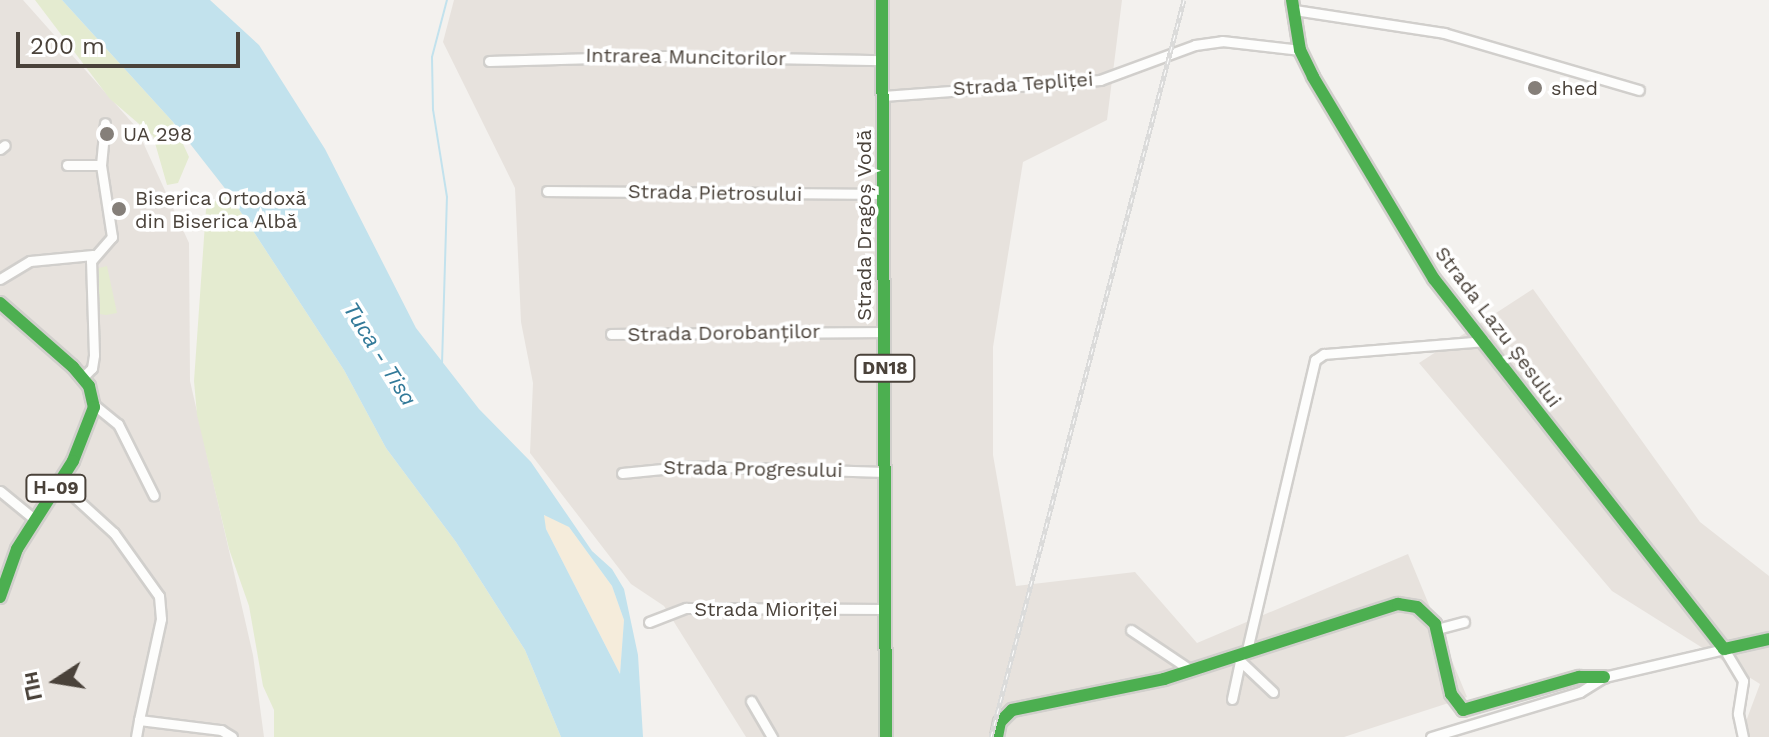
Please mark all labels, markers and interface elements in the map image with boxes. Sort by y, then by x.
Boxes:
scale bar [20,16,244,66]
text: 200 m [30,32,105,60]
street label: Intrarea Muncitorilor [585,43,787,71]
street label: Strada Tepliței [951,67,1095,101]
place label: shed [1551,76,1598,100]
marker: shed [1526,79,1544,97]
place label: UA 298 [123,122,193,146]
marker: UA 298 [98,125,116,143]
street label: Strada Dragoș Vodă [852,129,876,321]
street label: Strada Pietrosului [627,179,803,207]
place label: Biserica Ortodoxă din Biserica Albă [135,186,307,233]
marker: Biserica Ortodoxă din Biserica Albă [110,200,128,218]
street label: Strada Lazu Șesului [1430,242,1566,412]
water label: Тиса - Tisa [338,297,422,411]
street label: Strada Dorobanților [627,319,821,347]
road number: DN18 [853,354,917,382]
street label: Strada Progresului [663,455,843,483]
road number: Н-09 [24,474,88,502]
street label: Strada Mioriței [694,597,838,621]
north arrow [16,641,96,721]
text: Пн [17,669,47,703]

